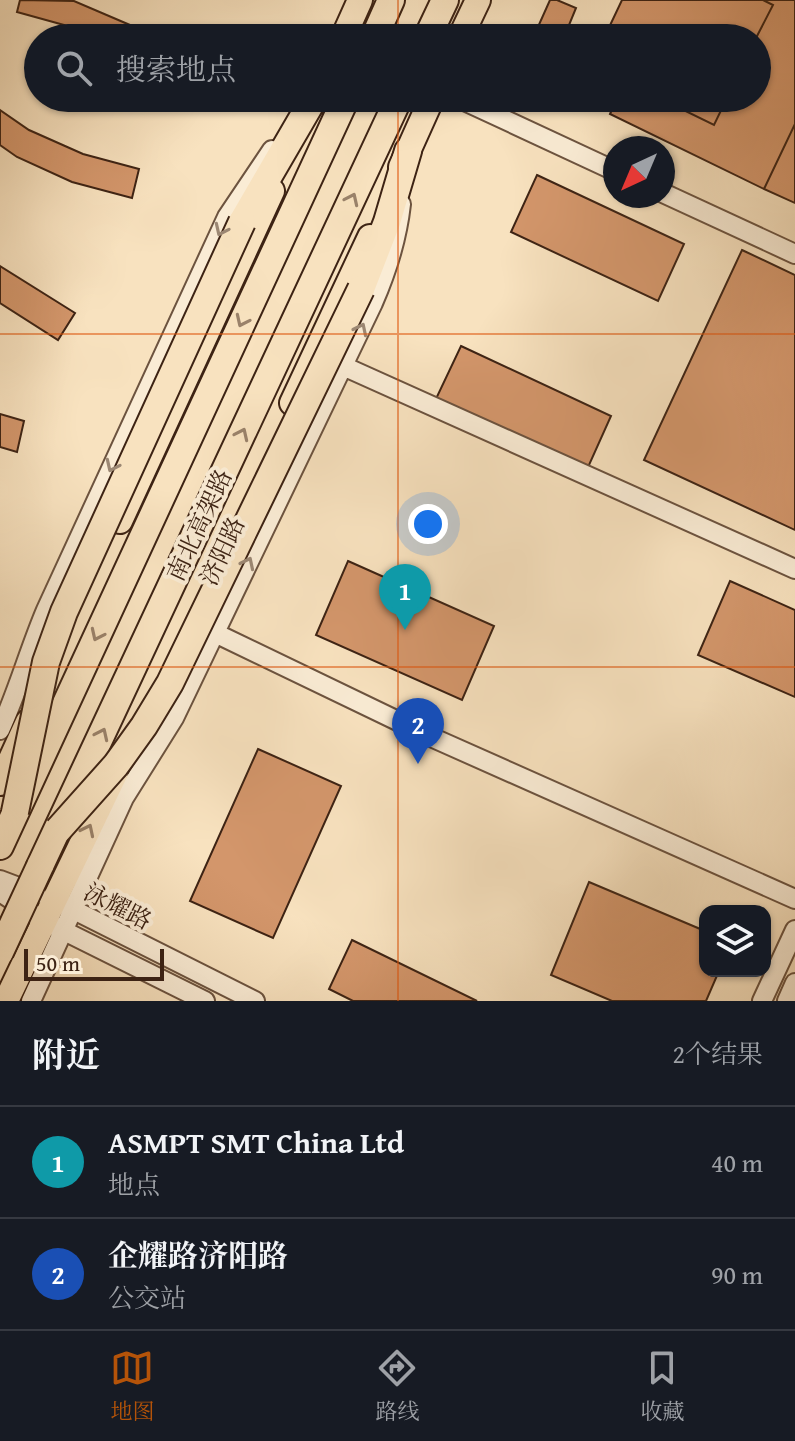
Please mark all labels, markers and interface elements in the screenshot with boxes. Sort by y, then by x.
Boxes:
search box [24,24,771,112]
icon: search [52,46,96,90]
text: 搜索地点 [116,47,236,91]
north arrow [603,136,675,208]
one-way arrow [342,192,358,207]
one-way arrow [215,222,231,236]
one-way arrow [236,313,252,327]
one-way arrow [351,322,367,337]
one-way arrow [232,428,248,443]
one-way arrow [106,458,122,473]
street label: 南北高架路 [158,463,240,587]
your location [408,504,448,544]
street label: 济阳路 [191,511,253,591]
one-way arrow [238,557,254,571]
pin: 1 [379,564,431,630]
one-way arrow [91,626,107,641]
pin: 2 [392,698,444,764]
one-way arrow [92,727,108,742]
one-way arrow [78,824,94,838]
street label: 泳耀路 [78,874,158,938]
map controls [699,905,771,977]
button: layers [699,905,771,977]
scale bar [24,945,164,981]
text: 50 m [36,947,80,979]
text: 附近 [32,1030,100,1079]
text: 2个结果 [672,1034,763,1073]
text: ASMPT SMT China Ltd [108,1120,404,1164]
text: 1 [51,1143,65,1182]
text: 40 m [711,1143,763,1182]
text: 地点 [108,1165,160,1204]
text: 企耀路济阳路 [108,1233,288,1277]
text: 2 [51,1255,65,1294]
text: 90 m [711,1255,763,1294]
text: 公交站 [108,1278,186,1317]
tab: 地图 [110,1346,155,1427]
tab: 路线 [375,1346,420,1427]
tab: 收藏 [640,1346,685,1427]

